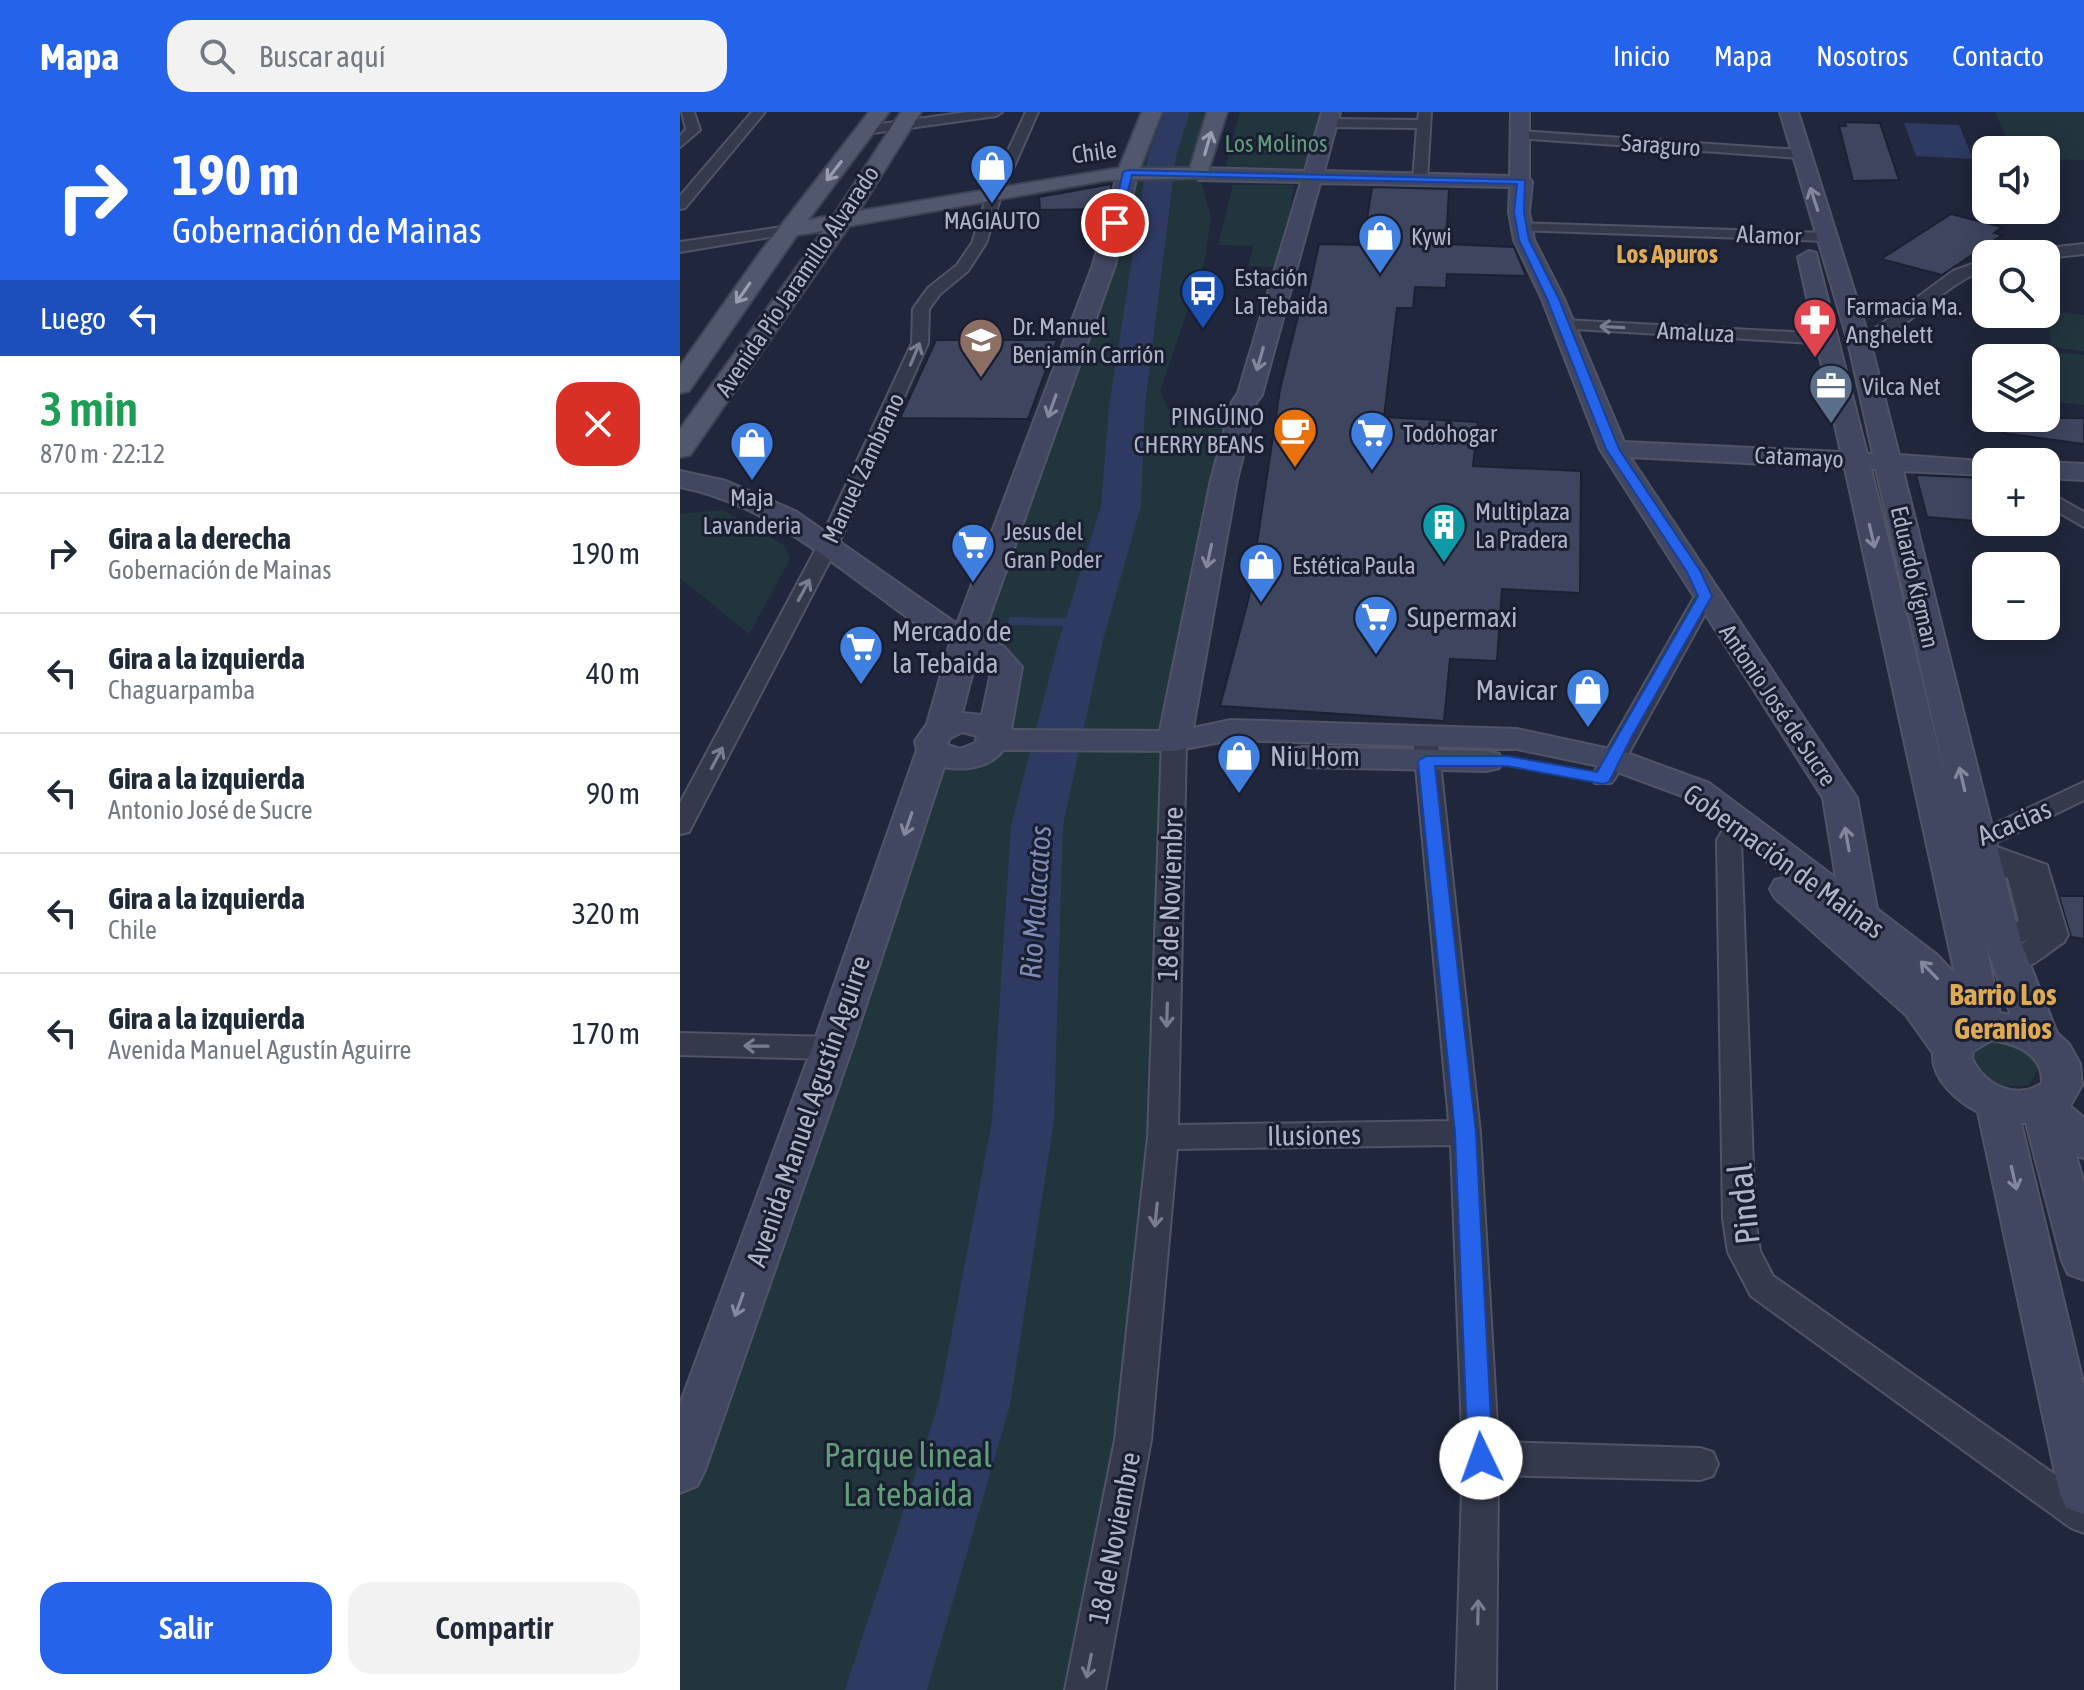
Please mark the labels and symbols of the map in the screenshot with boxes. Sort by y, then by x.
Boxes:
street label: Saraguro [1621,129,1701,161]
park label: Los Molinos [1225,130,1327,157]
one-way arrow [1201,131,1216,157]
street label: Chile [1070,136,1118,168]
shop icon: MAGIAUTO [968,142,1016,205]
one-way arrow [826,160,843,181]
street label: Avenida Pío Jaramillo Alvarado [710,161,884,401]
one-way arrow [1806,186,1821,212]
pin [1081,189,1149,257]
place label: MAGIAUTO [944,207,1040,234]
shop icon: Kywi [1356,212,1404,275]
street label: Alamor [1736,220,1803,250]
place label: Kywi [1411,223,1452,250]
district label: Los Apuros [1616,239,1718,269]
place label: Estación La Tebaida [1234,264,1328,319]
bus stop icon: Estación La Tebaida [1179,267,1227,330]
one-way arrow [735,281,751,303]
place label: Farmacia Ma. Anghelett [1846,293,1962,348]
pharmacy icon: Farmacia Ma. Anghelett [1791,296,1839,359]
place label: Dr. Manuel Benjamín Carrión [1012,313,1165,368]
school or university icon: Dr. Manuel Benjamín Carrión [957,316,1005,379]
street label: Amaluza [1656,316,1736,348]
one-way arrow [1599,320,1626,335]
one-way arrow [908,343,923,367]
one-way arrow [1252,346,1267,372]
office icon: Vilca Net [1807,362,1855,425]
place label: Vilca Net [1862,373,1941,400]
street label: Manuel Zambrano [816,389,910,547]
one-way arrow [1044,393,1059,418]
place label: PINGÜINO CHERRY BEANS [1134,403,1264,458]
cafe icon: PINGÜINO CHERRY BEANS [1271,406,1319,469]
supermarket icon: Todohogar [1348,409,1396,472]
shop icon: Maja Lavanderia [728,419,776,482]
place label: Todohogar [1403,420,1498,447]
street label: Catamayo [1754,441,1844,473]
place label: Maja Lavanderia [703,484,801,539]
place label: Multiplaza La Pradera [1475,498,1570,553]
building icon: Multiplaza La Pradera [1420,501,1468,564]
street label: Eduardo Kigman [1886,503,1944,651]
place label: Jesus del Gran Poder [1004,518,1102,573]
supermarket icon: Jesus del Gran Poder [949,521,997,584]
one-way arrow [1865,523,1880,549]
shop icon: Estética Paula [1237,541,1285,604]
one-way arrow [1200,543,1215,569]
place label: Estética Paula [1292,552,1416,579]
one-way arrow [797,578,813,602]
supermarket icon: Supermaxi [1352,593,1400,656]
place label: Supermaxi [1407,601,1517,633]
place label: Mercado de la Tebaida [892,615,1011,679]
street label: Antonio José de Sucre [1714,619,1842,791]
supermarket icon: Mercado de la Tebaida [837,623,885,686]
shop icon: Mavicar [1564,666,1612,729]
place label: Mavicar [1476,674,1558,706]
shop icon: Niu Hom [1215,732,1263,795]
place label: Niu Hom [1270,740,1360,772]
one-way arrow [710,746,725,770]
one-way arrow [1954,767,1969,792]
street label: Gobernación de Mainas [1677,777,1891,945]
street label: Acacias [1972,792,2056,852]
street label: 18 de Noviembre [1151,806,1189,982]
one-way arrow [899,811,914,836]
water label: Rio Malacatos [1013,824,1057,980]
one-way arrow [1838,826,1853,852]
street label: Avenida Manuel Agustín Aguirre [740,951,876,1271]
one-way arrow [1920,961,1939,980]
district label: Barrio Los Geranios [1949,977,2057,1045]
one-way arrow [1159,1001,1174,1028]
one-way arrow [743,1038,770,1054]
street label: Ilusiones [1267,1118,1361,1152]
street label: Pindal [1719,1162,1767,1246]
one-way arrow [2007,1165,2022,1191]
one-way arrow [1148,1201,1163,1228]
one-way arrow [731,1293,746,1318]
position arrow [1439,1416,1523,1500]
park label: Parque lineal La tebaida [824,1435,992,1513]
street label: 18 de Noviembre [1082,1449,1146,1627]
one-way arrow [1470,1599,1485,1626]
one-way arrow [1081,1652,1096,1678]

